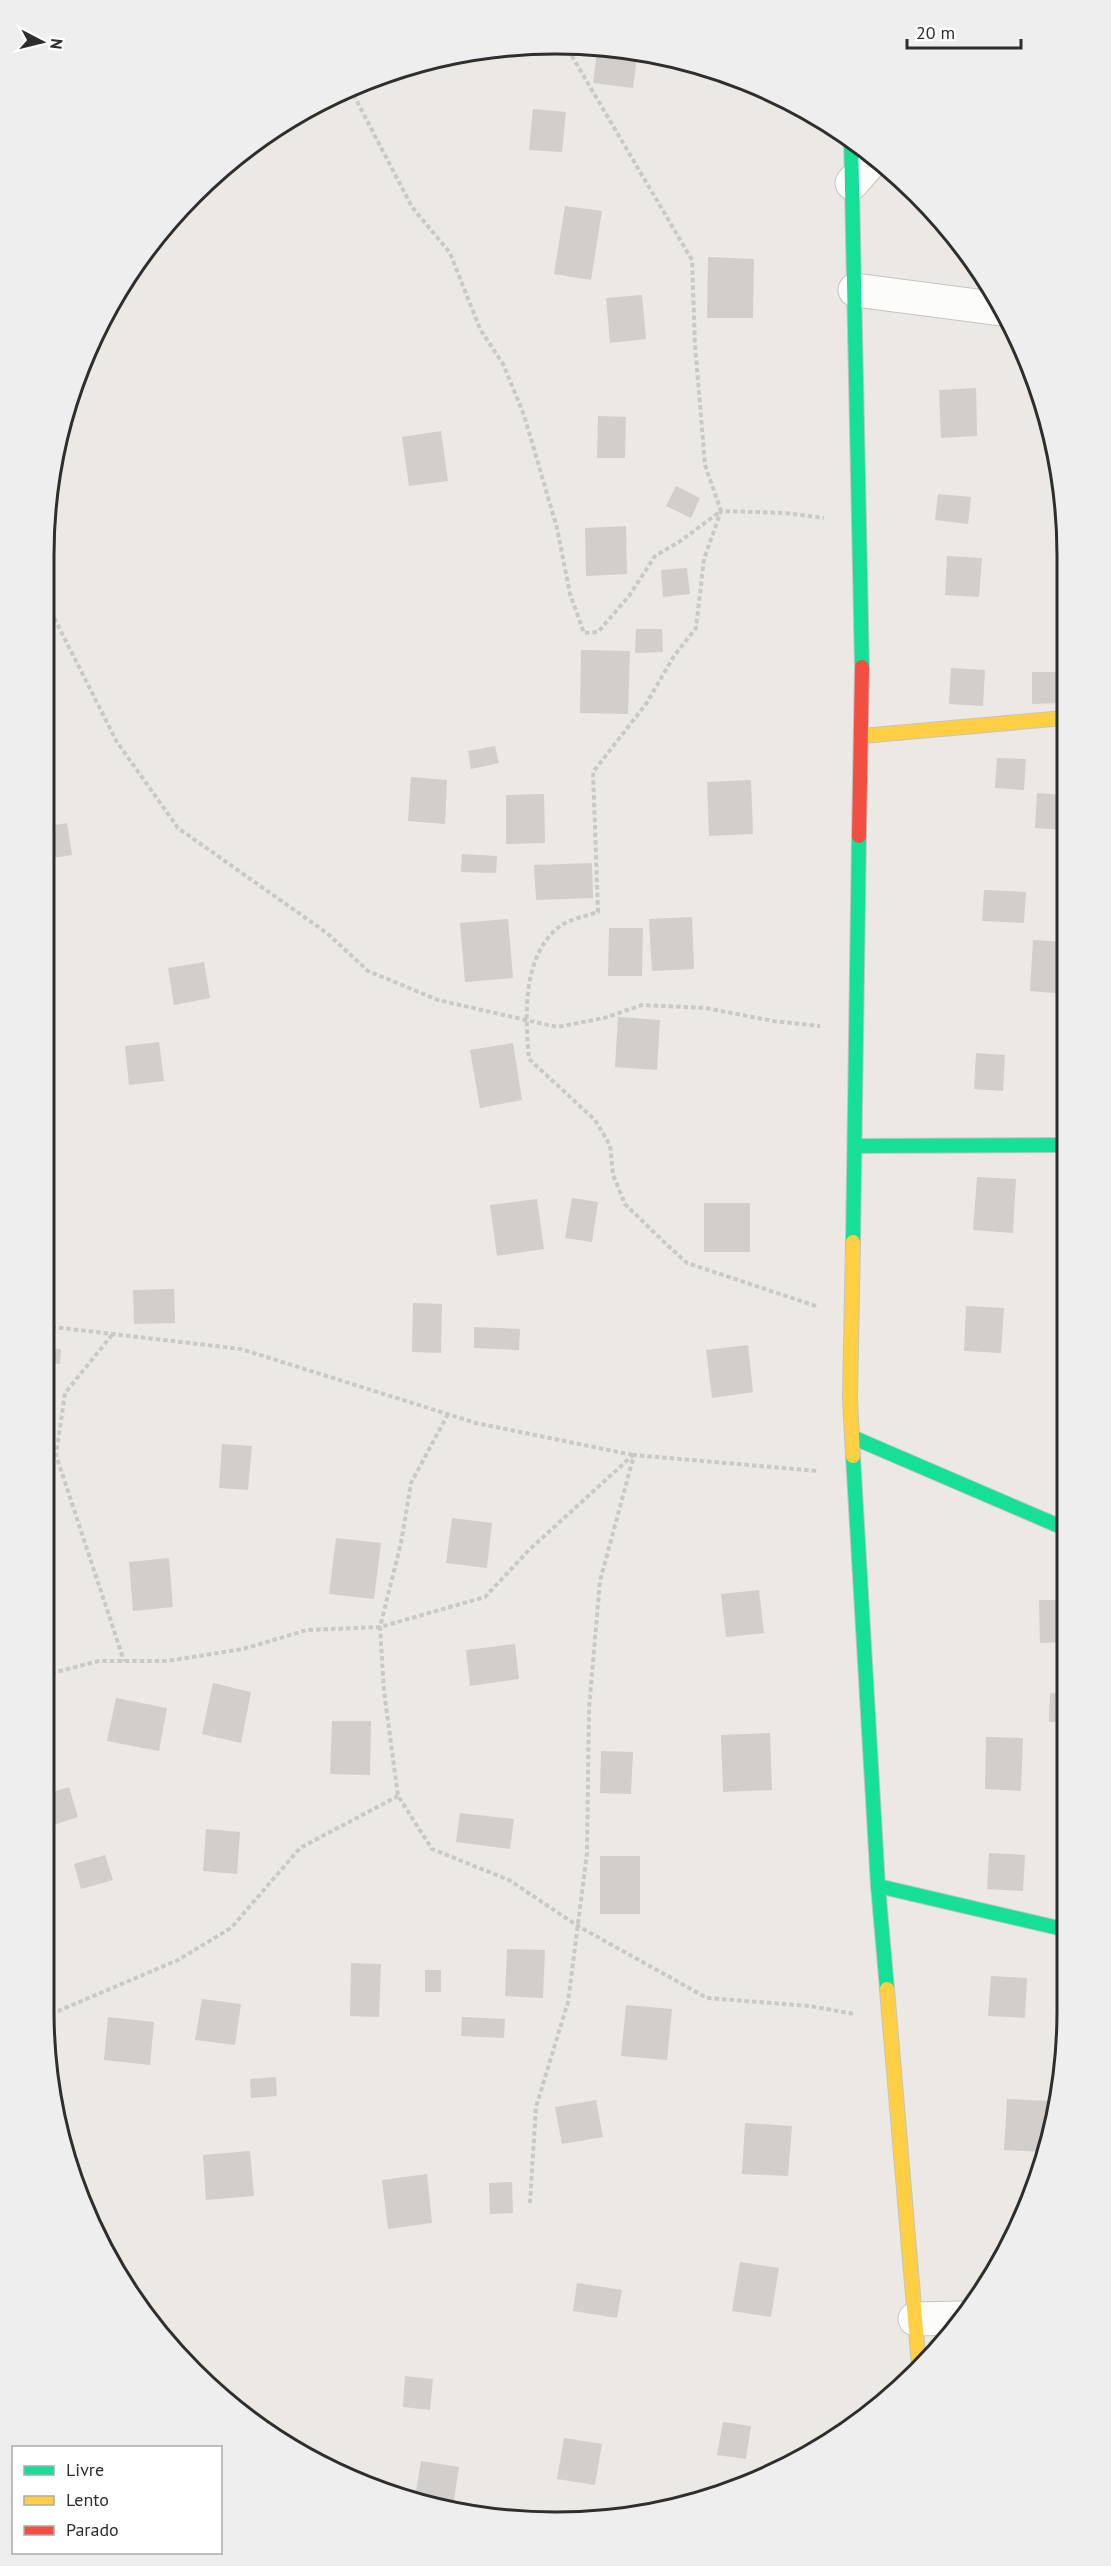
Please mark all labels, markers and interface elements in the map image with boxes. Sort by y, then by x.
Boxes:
north arrow [12,12,72,72]
scale bar [907,12,1021,50]
text: 20 m [916,21,955,44]
text: N [46,37,67,50]
legend [12,2446,222,2554]
text: Livre [66,2458,104,2481]
text: Lento [66,2488,109,2511]
text: Parado [66,2518,119,2541]

